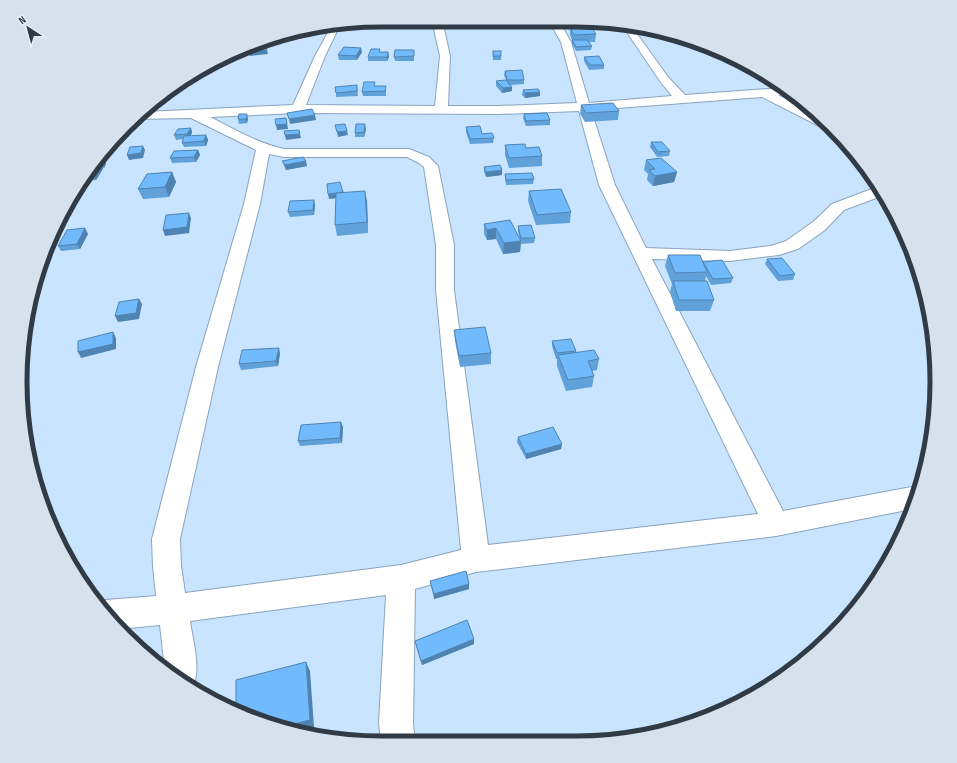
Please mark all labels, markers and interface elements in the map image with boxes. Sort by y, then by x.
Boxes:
north arrow [8,8,48,48]
text: N [16,13,29,27]

